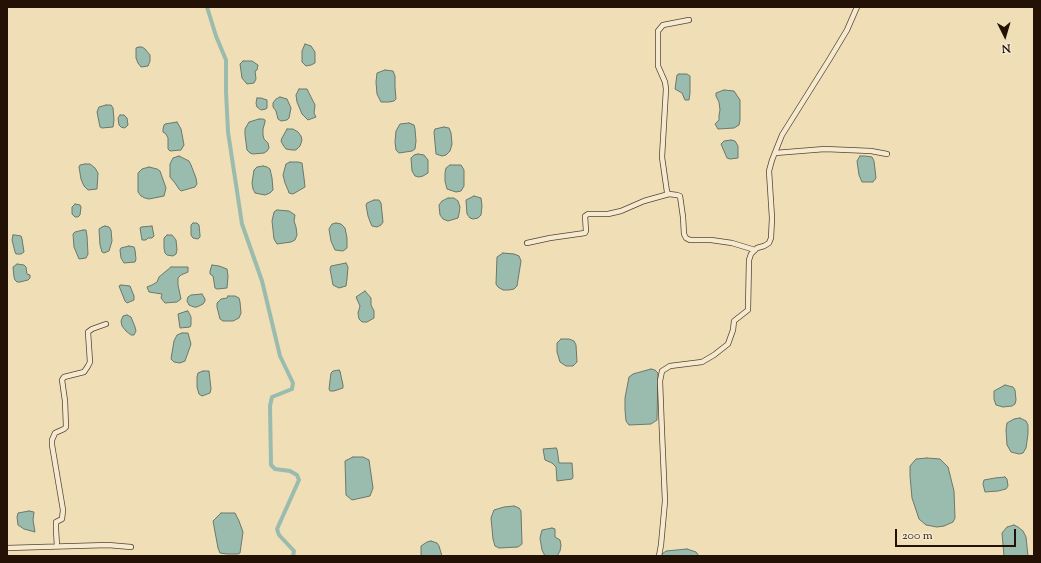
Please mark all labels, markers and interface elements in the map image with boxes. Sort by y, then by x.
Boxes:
north arrow [985,16,1025,56]
text: N [1001,40,1011,56]
scale bar [897,521,1018,547]
text: 200 m [902,527,933,545]

